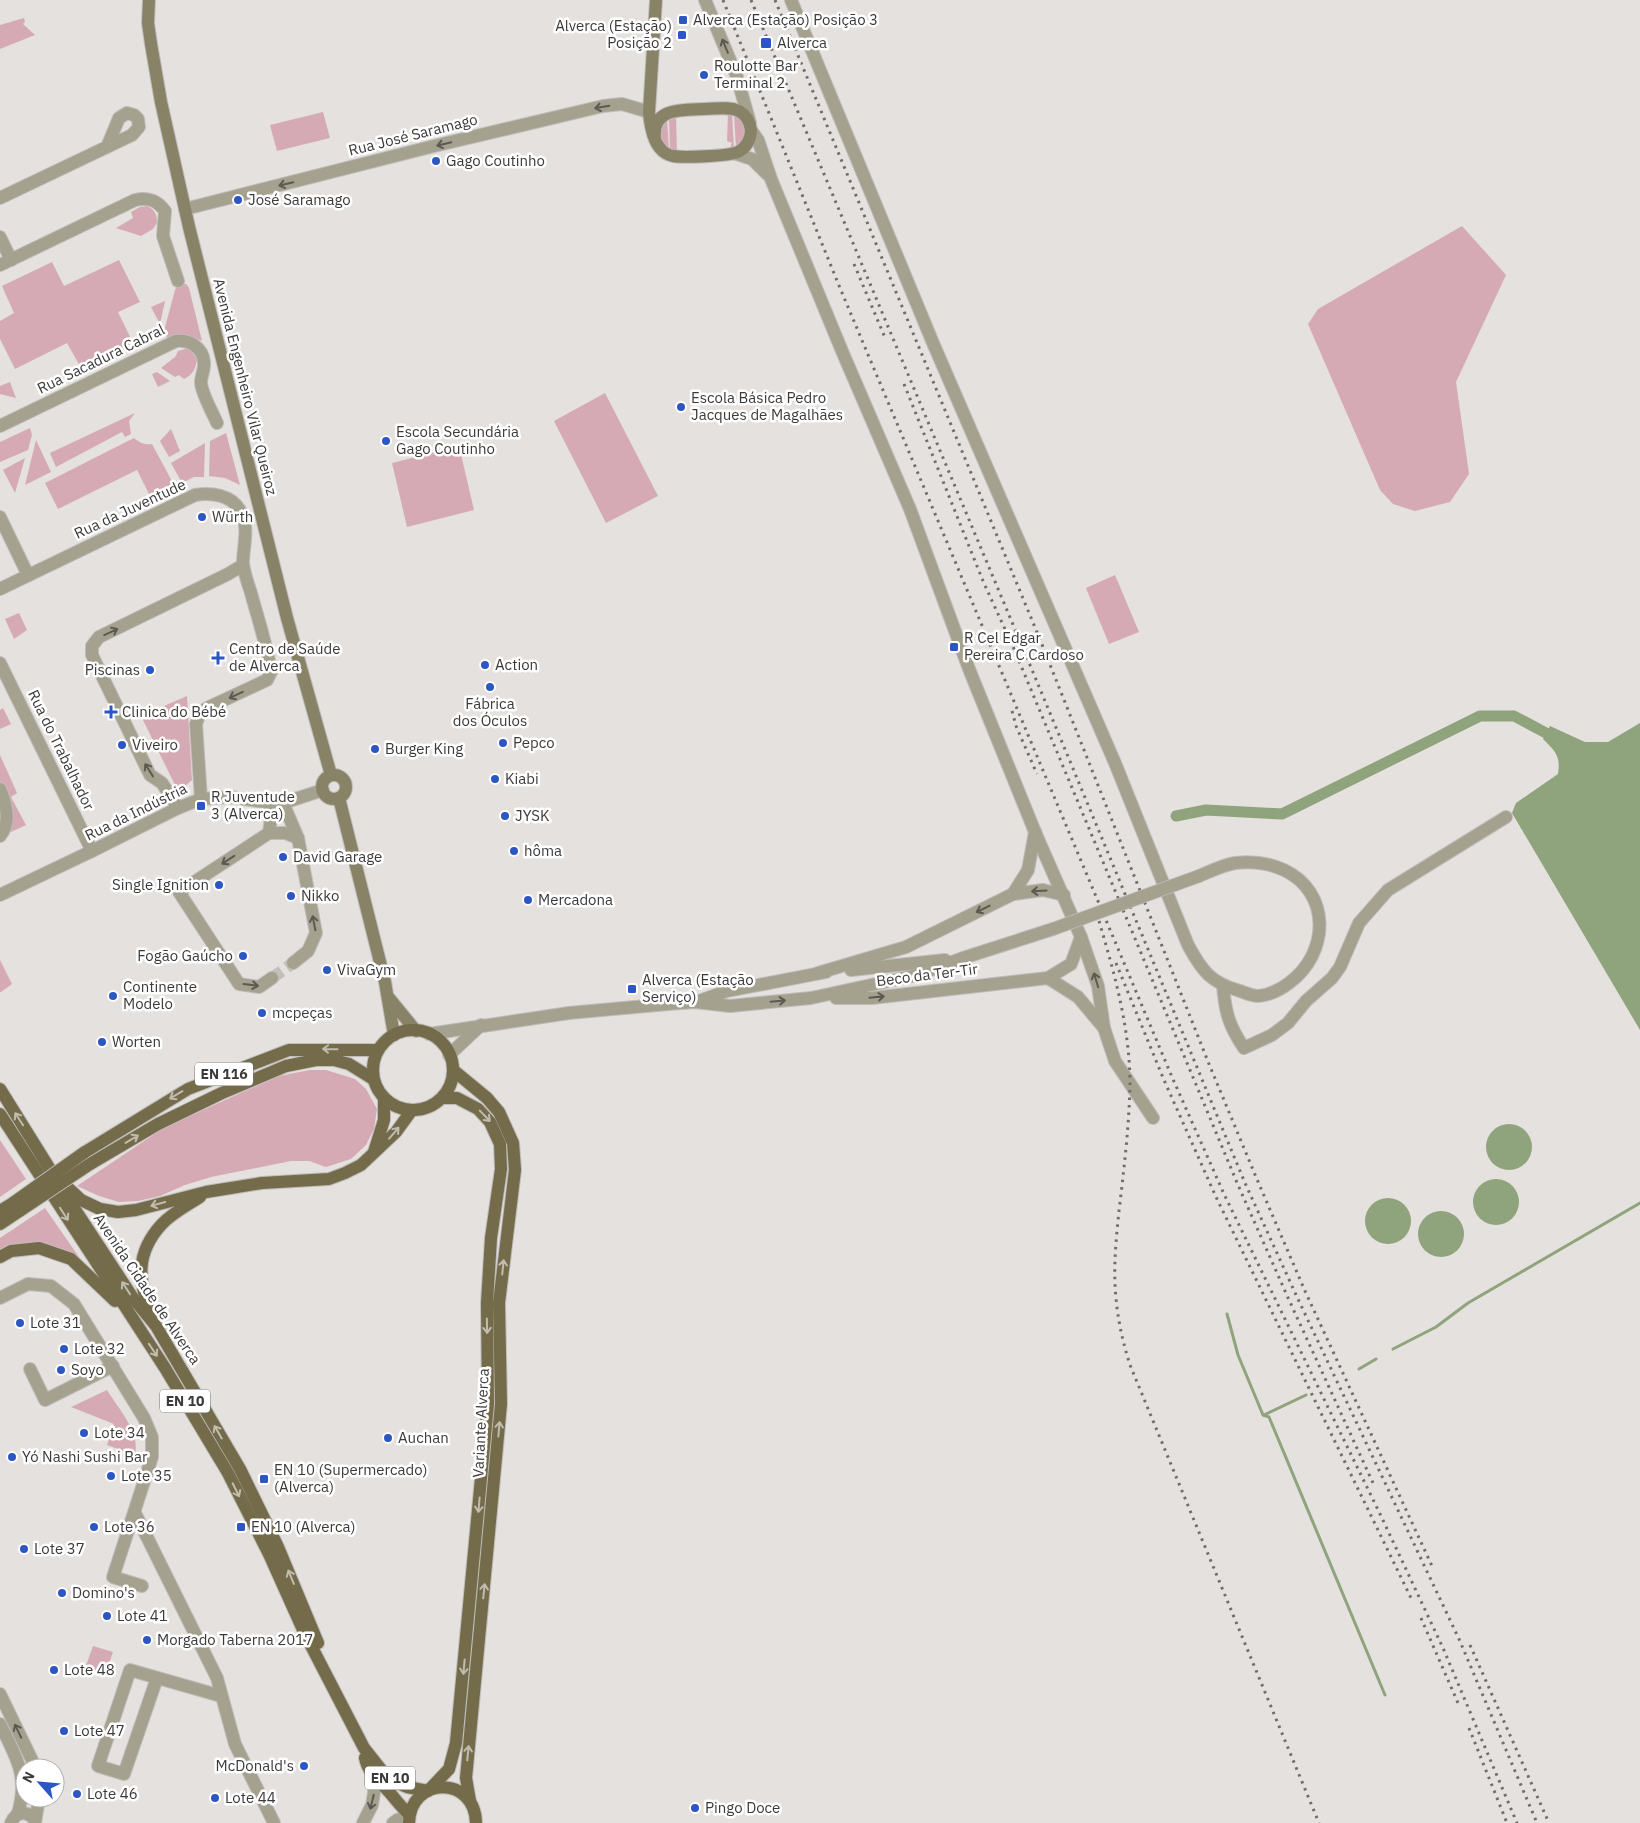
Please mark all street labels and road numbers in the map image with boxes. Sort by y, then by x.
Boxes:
street label: Rua José Saramago [346,109,479,160]
street label: Avenida Engenheiro Vilar Queiroz [209,276,282,497]
street label: Rua Sacadura Cabral [34,319,168,398]
street label: Rua da Juventude [71,474,189,543]
street label: Rua do Trabalhador [24,686,99,814]
street label: Rua da Indústria [82,779,190,845]
street label: Beco da Ter-Tir [875,959,979,990]
road number: EN 116 [195,1062,253,1086]
street label: Avenida Cidade de Alverca [90,1210,205,1368]
street label: Variante Alverca [468,1368,493,1478]
road number: EN 10 [160,1390,210,1412]
road number: EN 10 [365,1766,415,1790]

